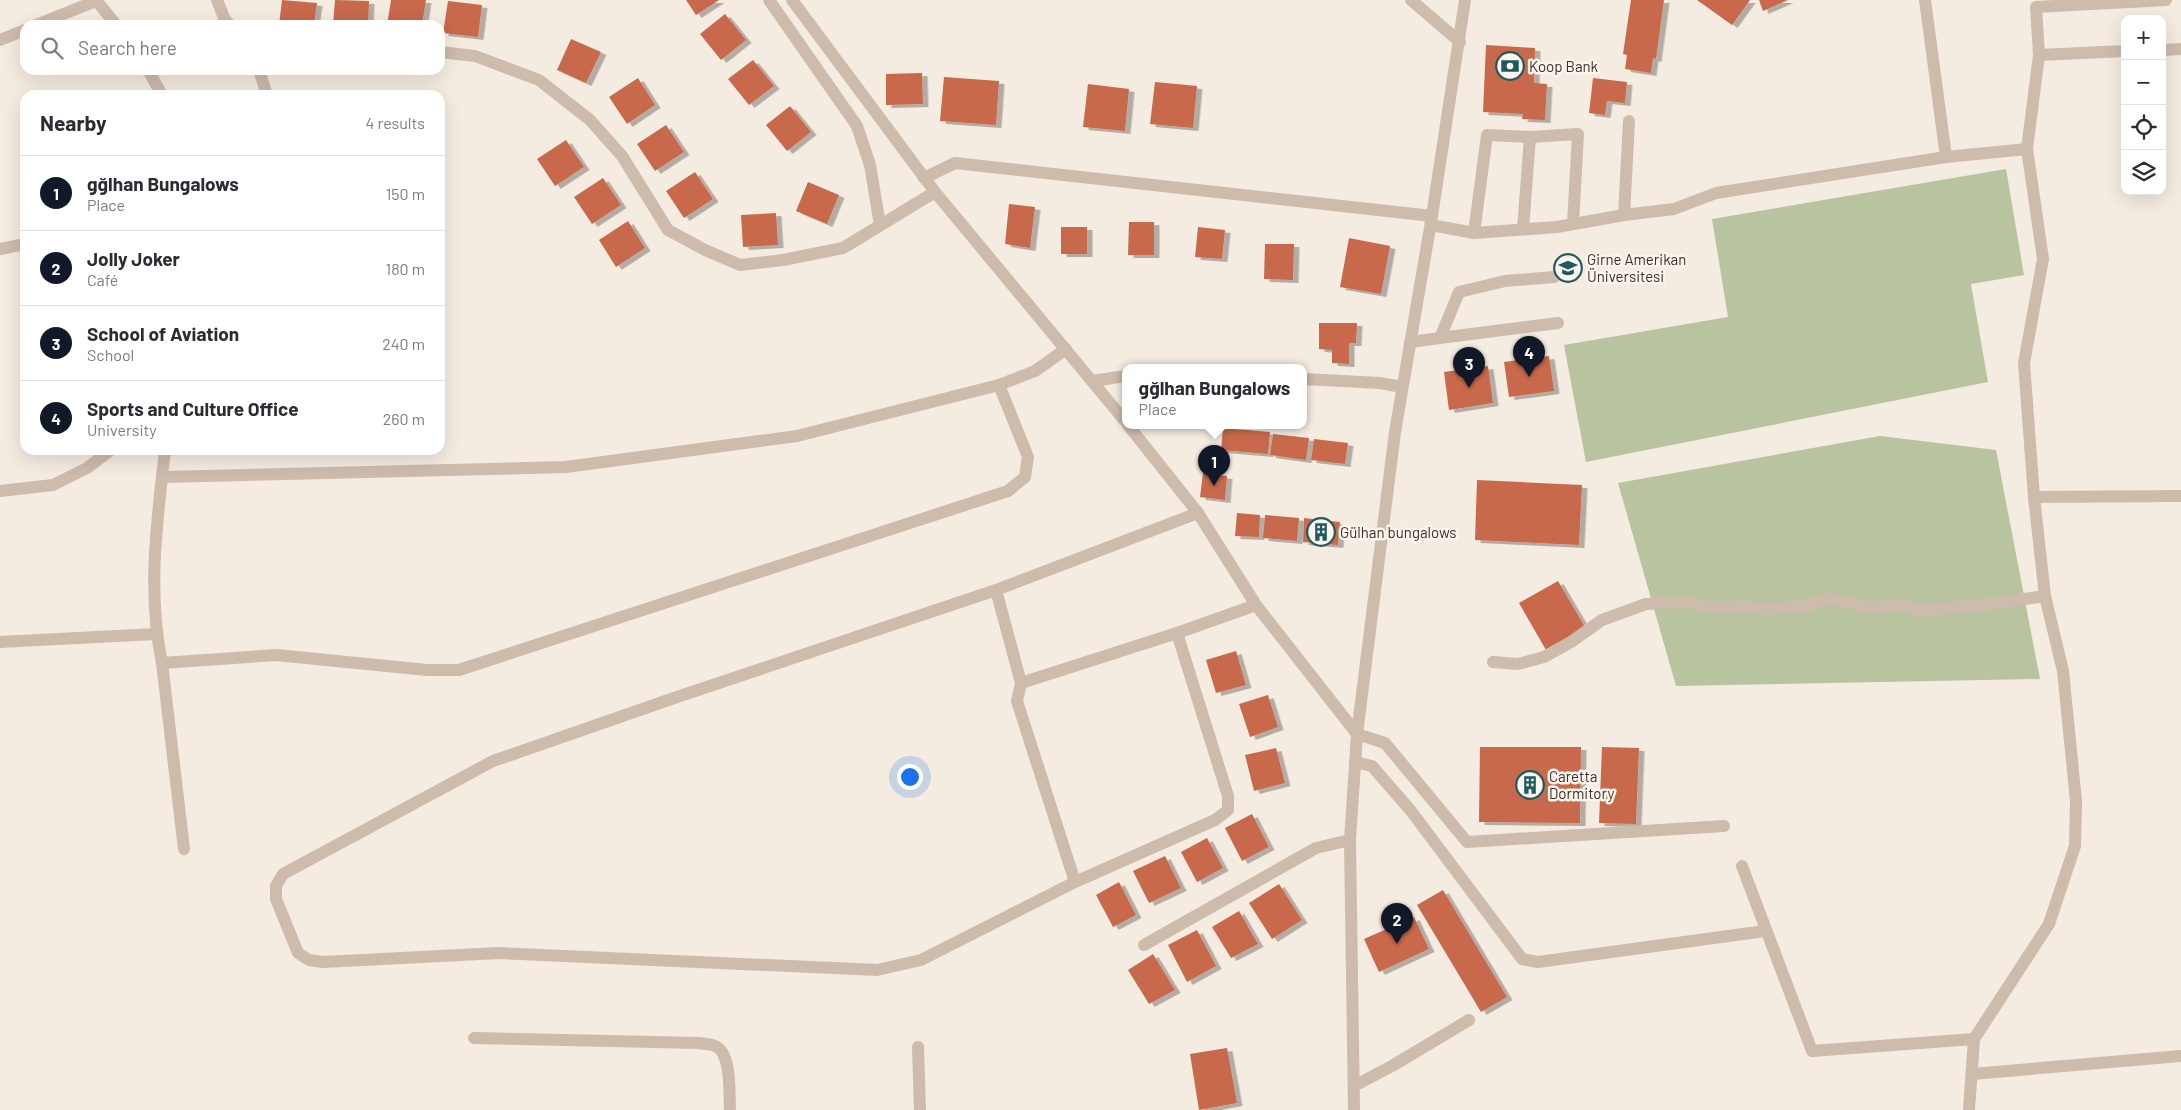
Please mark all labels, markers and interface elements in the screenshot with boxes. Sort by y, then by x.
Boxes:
map controls [2121,15,2166,195]
button: + [2121,15,2166,60]
search box [20,20,445,75]
icon: search [38,34,66,62]
text: Search here [78,36,177,59]
bank icon: Koop Bank [1495,51,1525,81]
place label: Koop Bank [1529,57,1599,75]
button: − [2121,60,2166,105]
button: locate [2121,105,2166,150]
text: Nearby [40,110,106,135]
text: 4 results [365,113,425,132]
button: layers [2121,150,2166,195]
text: gğlhan Bungalows [87,172,239,195]
text: 1 [53,184,59,203]
text: 150 m [386,184,425,203]
text: Place [87,195,125,214]
text: Jolly Joker [87,247,180,270]
place label: Girne Amerikan Üniversitesi [1587,250,1686,285]
school or university icon: Girne Amerikan Üniversitesi [1553,253,1583,283]
text: 2 [52,259,60,278]
text: 180 m [386,259,425,278]
text: Café [87,270,118,289]
text: School of Aviation [87,322,239,345]
text: 3 [52,334,60,353]
text: 240 m [382,334,425,353]
pin: 4 [1513,336,1545,377]
text: School [87,345,134,364]
pin: 3 [1453,347,1485,388]
popup [1122,364,1307,429]
text: gğlhan Bungalows [1139,376,1290,399]
text: Sports and Culture Office [87,397,299,420]
text: Place [1139,399,1177,418]
text: 4 [51,409,61,428]
text: 260 m [383,409,425,428]
text: University [87,420,157,439]
pin: 1 [1198,445,1230,486]
building icon: Gülhan bungalows [1306,517,1336,547]
place label: Gülhan bungalows [1340,523,1456,541]
your location [897,764,923,790]
place label: Caretta Dormitory [1549,767,1614,802]
building icon: Caretta Dormitory [1515,770,1545,800]
pin: 2 [1381,903,1413,944]

